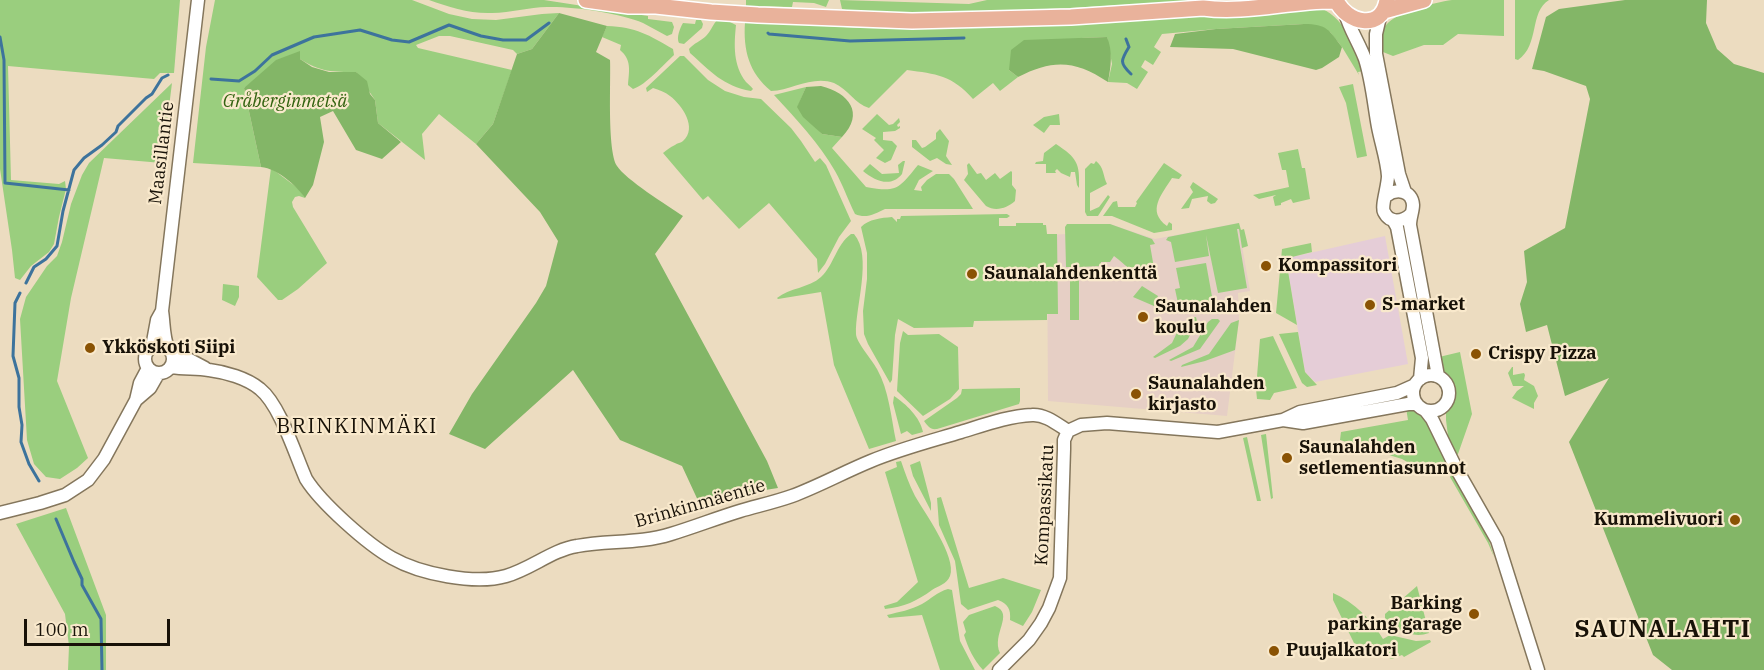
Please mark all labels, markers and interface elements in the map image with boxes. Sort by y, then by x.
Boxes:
park label: Gråberginmetsä [223,91,347,113]
street label: Maasillantie [145,100,179,206]
place label: Kompassitori [1278,255,1397,277]
marker: Kompassitori [1259,259,1273,273]
place label: Saunalahdenkenttä [984,263,1157,285]
marker: Saunalahdenkenttä [965,267,979,281]
place label: S-market [1382,294,1465,316]
place label: Saunalahden koulu [1155,296,1272,338]
marker: S-market [1363,298,1377,312]
marker: Saunalahden koulu [1136,310,1150,324]
place label: Ykköskoti Siipi [102,337,235,359]
marker: Ykköskoti Siipi [83,341,97,355]
place label: Crispy Pizza [1488,343,1596,365]
marker: Crispy Pizza [1469,347,1483,361]
place label: Saunalahden kirjasto [1148,373,1265,416]
marker: Saunalahden kirjasto [1129,387,1143,401]
district label: BRINKINMÄKI [276,414,438,440]
place label: Saunalahden setlementiasunnot [1299,437,1466,480]
street label: Kompassikatu [1031,444,1059,566]
marker: Saunalahden setlementiasunnot [1280,451,1294,465]
street label: Brinkinmäentie [632,475,768,533]
place label: Kummelivuori [1594,509,1723,531]
marker: Kummelivuori [1728,513,1742,527]
place label: Barking parking garage [1328,593,1462,636]
scale bar [27,607,172,645]
marker: Barking parking garage [1467,607,1481,621]
district label: SAUNALAHTI [1575,616,1751,644]
text: 100 m [35,618,89,641]
place label: Puujalkatori [1286,640,1397,662]
marker: Puujalkatori [1267,644,1281,658]

